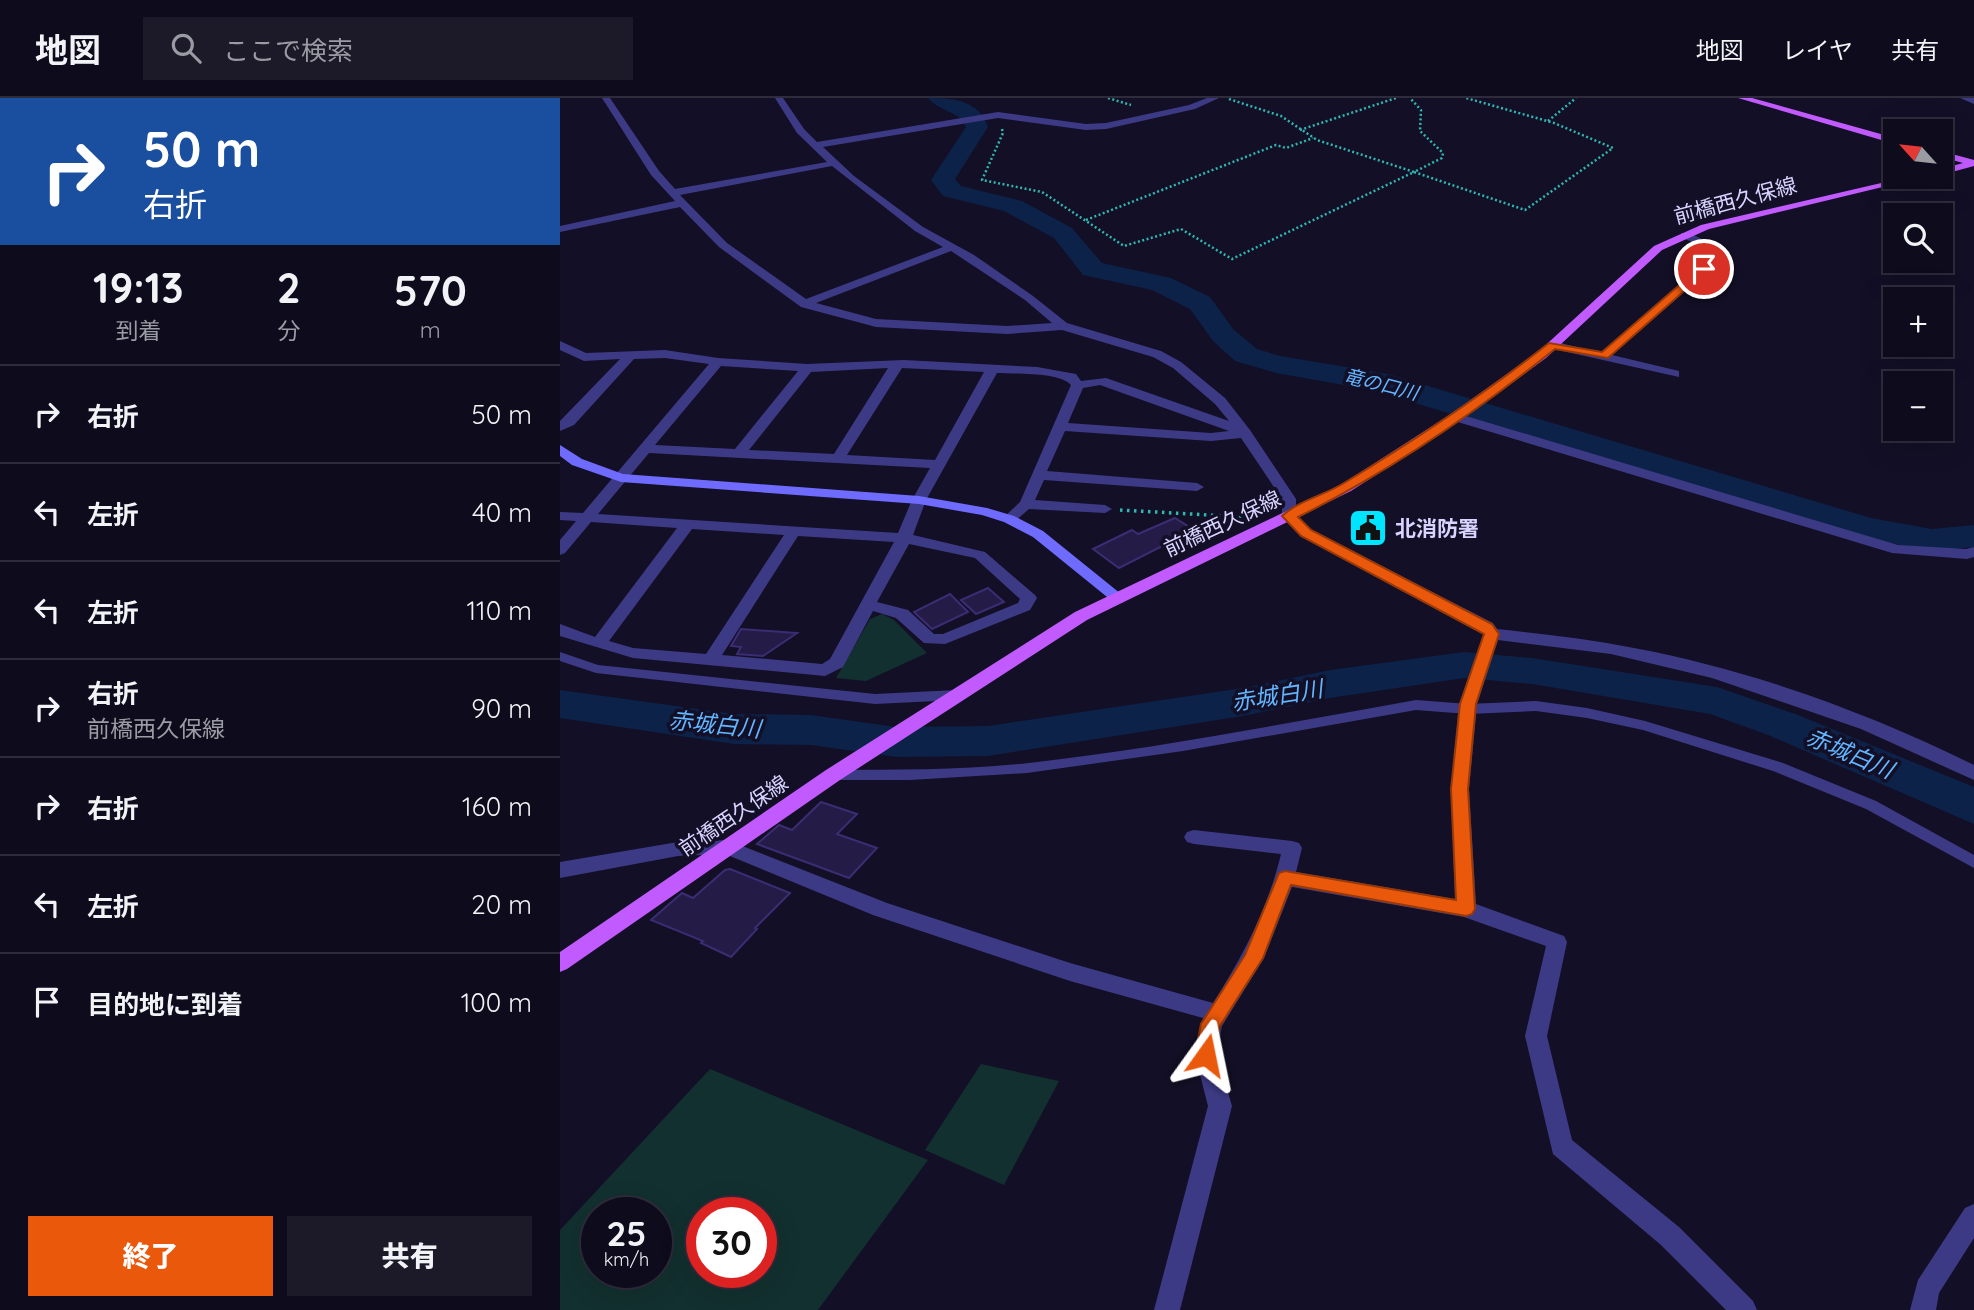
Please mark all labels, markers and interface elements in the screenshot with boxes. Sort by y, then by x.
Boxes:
search box [143,17,633,80]
text: 地図 [35,29,101,70]
icon: search [167,29,205,67]
text: ここで検索 [223,34,353,67]
text: 地図 [1696,35,1744,65]
text: レイヤ [1782,35,1853,65]
text: 共有 [1891,35,1939,65]
text: 50 m [143,118,260,179]
north arrow [1883,119,1953,189]
map controls [1883,119,1953,441]
icon: right [28,126,119,217]
street label: 前橋西久保線 [1671,171,1799,229]
text: 右折 [143,184,207,224]
button: search [1883,203,1953,273]
pin [1674,239,1734,299]
icon: arrive [1685,250,1723,288]
text: 19:13 [93,261,184,314]
text: 2 [277,261,301,314]
text: 570 [394,264,467,317]
button: + [1883,287,1953,357]
text: m [420,315,441,344]
text: 到着 [115,316,161,345]
text: 分 [277,316,300,345]
water label: 竜の口川 [1341,363,1423,405]
button: − [1883,371,1953,441]
icon: right [28,395,66,433]
text: 50 m [472,398,532,431]
text: 右折 [87,400,139,433]
street label: 前橋西久保線 [1159,485,1285,561]
icon: left [28,493,66,531]
text: 40 m [472,496,532,529]
text: 左折 [87,498,139,531]
public building icon: 北消防署 [1347,507,1389,549]
place label: 北消防署 [1395,515,1479,541]
icon: left [28,591,66,629]
text: 110 m [466,594,532,627]
text: 左折 [87,596,139,629]
water label: 赤城白川 [1229,673,1328,717]
text: 右折 [87,677,139,710]
icon: right [28,689,66,727]
text: 90 m [471,692,532,725]
water label: 赤城白川 [668,705,765,744]
text: 前橋西久保線 [87,714,225,743]
water label: 赤城白川 [1802,722,1901,785]
street label: 前橋西久保線 [674,769,792,861]
icon: right [28,787,66,825]
text: 160 m [462,790,532,823]
text: 右折 [87,792,139,825]
icon: left [28,885,66,923]
text: 20 m [471,888,532,921]
text: 左折 [87,890,139,923]
icon: arrive [28,983,66,1021]
text: 100 m [461,986,532,1019]
text: 目的地に到着 [87,988,243,1021]
position arrow [1169,1018,1243,1092]
speed limit sign: 30 [686,1197,777,1288]
text: 25 [606,1211,647,1255]
button: 終了 [28,1216,273,1296]
button: 共有 [287,1216,532,1296]
text: km/h [604,1248,649,1271]

